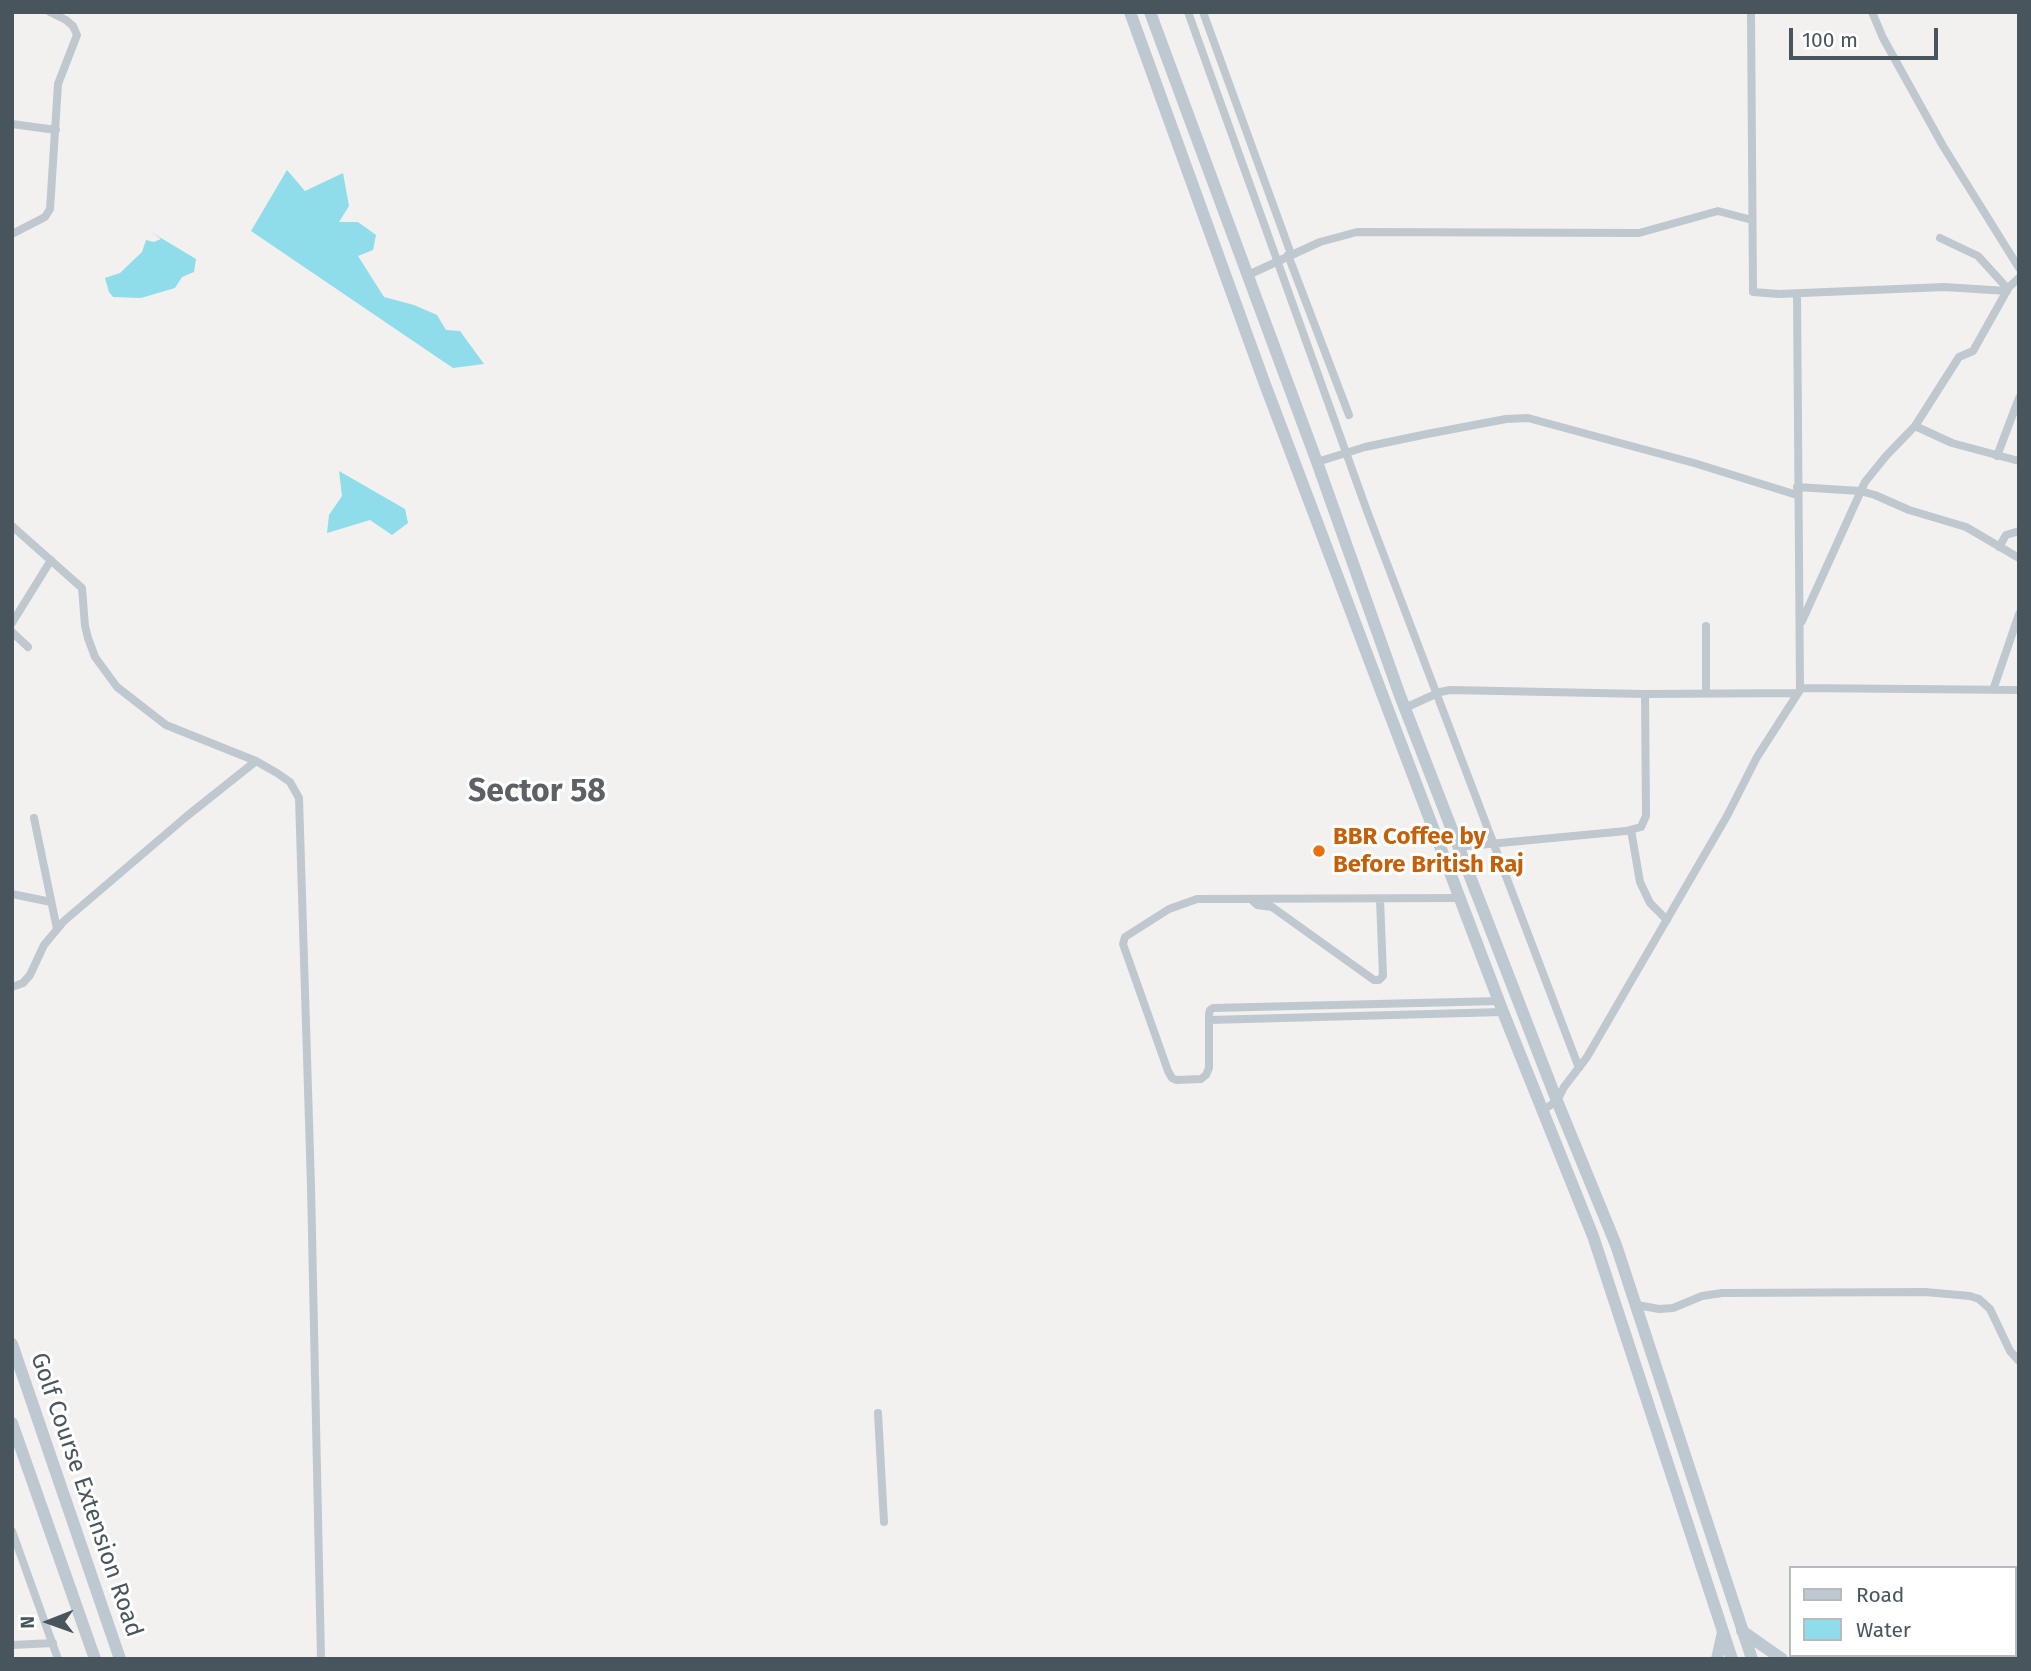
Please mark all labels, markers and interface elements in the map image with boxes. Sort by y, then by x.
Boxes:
scale bar [1793,14,1942,58]
text: 100 m [1802,27,1858,53]
district label: Sector 58 [468,773,606,811]
place label: BBR Coffee by Before British Raj [1333,823,1524,879]
marker: BBR Coffee by Before British Raj [1311,843,1327,859]
street label: Golf Course Extension Road [24,1349,148,1641]
legend [1790,1566,2017,1657]
text: Road [1856,1582,1904,1608]
north arrow [14,1587,84,1657]
text: N [16,1616,39,1629]
text: Water [1856,1617,1911,1643]

